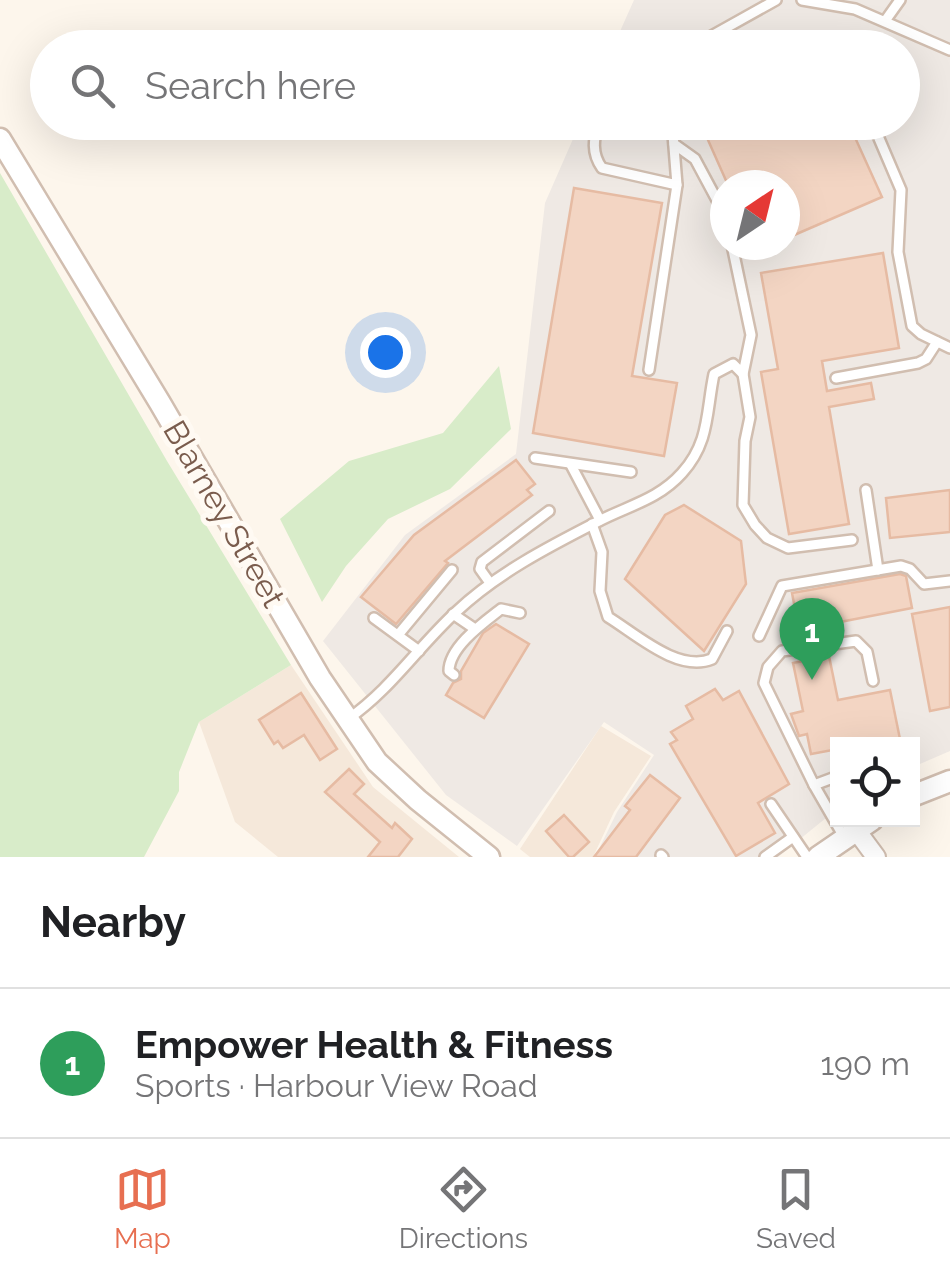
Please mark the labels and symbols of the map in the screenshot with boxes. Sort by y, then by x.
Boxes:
north arrow [710,170,800,260]
your location [360,327,411,378]
street label: Blarney Street [156,414,293,614]
pin: 1 [780,598,844,680]

